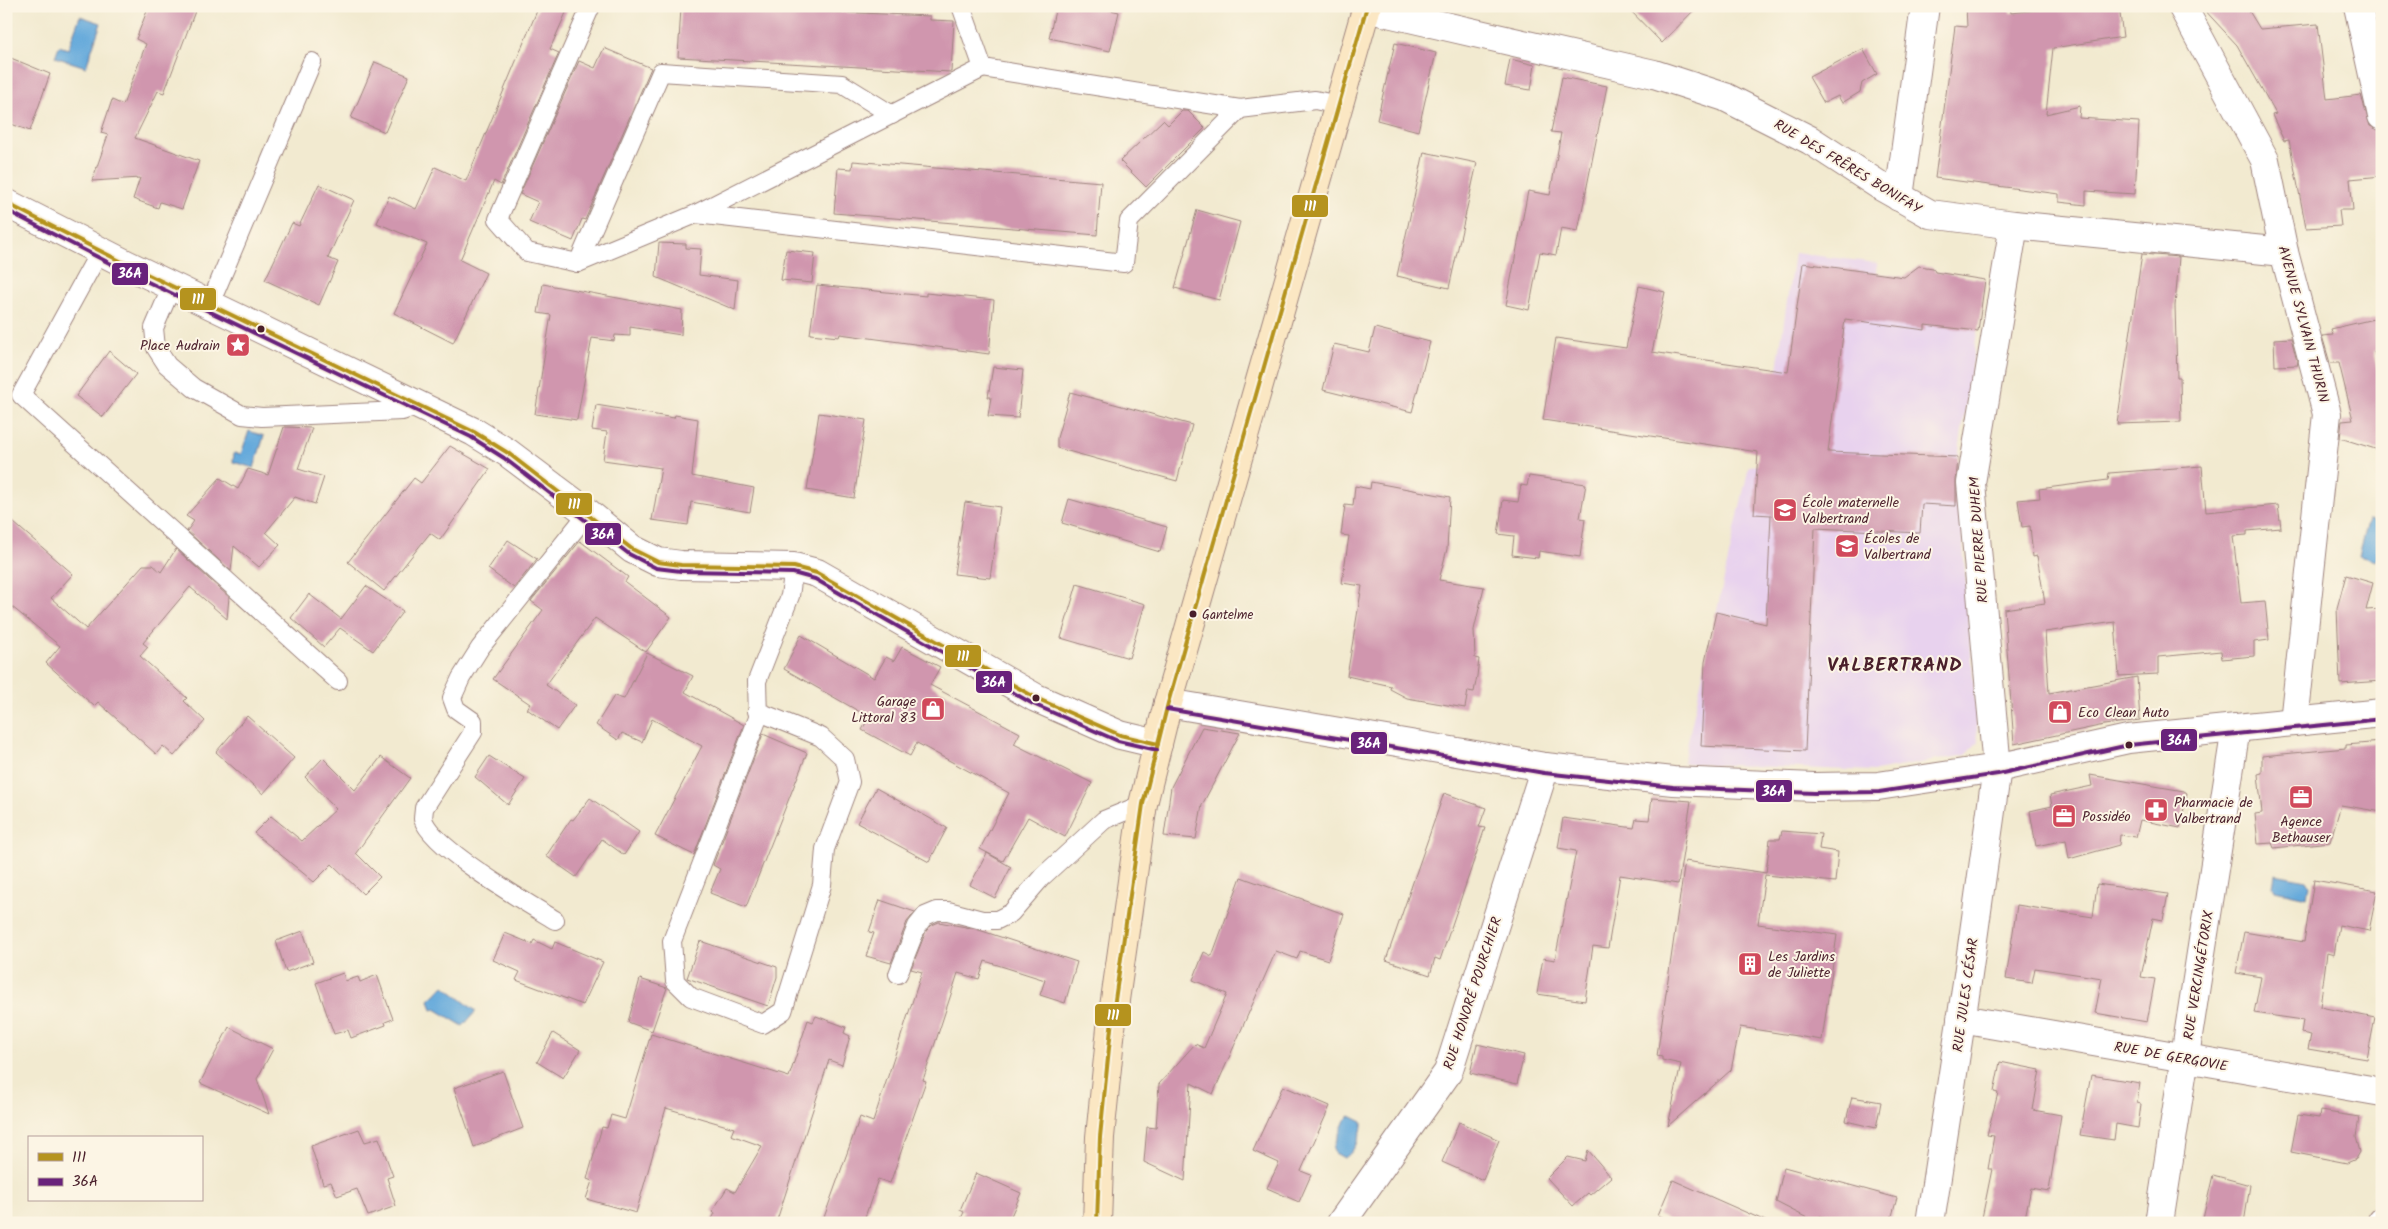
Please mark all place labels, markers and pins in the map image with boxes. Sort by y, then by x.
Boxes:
unlabelled marker [256,324,266,334]
place icon: Place Audrain [225,332,251,358]
place label: Place Audrain [140,335,220,357]
place label: École maternelle Valbertrand [1802,492,1900,530]
school or university icon: École maternelle Valbertrand [1772,497,1798,523]
place label: Écoles de Valbertrand [1864,528,1932,566]
school or university icon: Écoles de Valbertrand [1834,533,1860,559]
place label: Gantelme [1202,605,1253,626]
marker: Gantelme [1188,609,1198,619]
place label: Garage Littoral 83 [851,691,917,729]
unlabelled marker [1031,693,1041,703]
shop icon: Garage Littoral 83 [920,696,946,722]
shop icon: Eco Clean Auto [2047,699,2073,725]
place label: Eco Clean Auto [2078,702,2169,724]
unlabelled marker [2124,740,2134,750]
office icon: Agence Bethauser [2288,784,2314,810]
place label: Pharmacie de Valbertrand [2174,792,2253,830]
pharmacy icon: Pharmacie de Valbertrand [2143,797,2169,823]
office icon: Possidéo [2051,803,2077,829]
place label: Possidéo [2082,806,2131,828]
place label: Agence Bethauser [2272,811,2332,849]
place label: Les Jardins de Juliette [1768,946,1835,984]
building icon: Les Jardins de Juliette [1737,951,1763,977]

